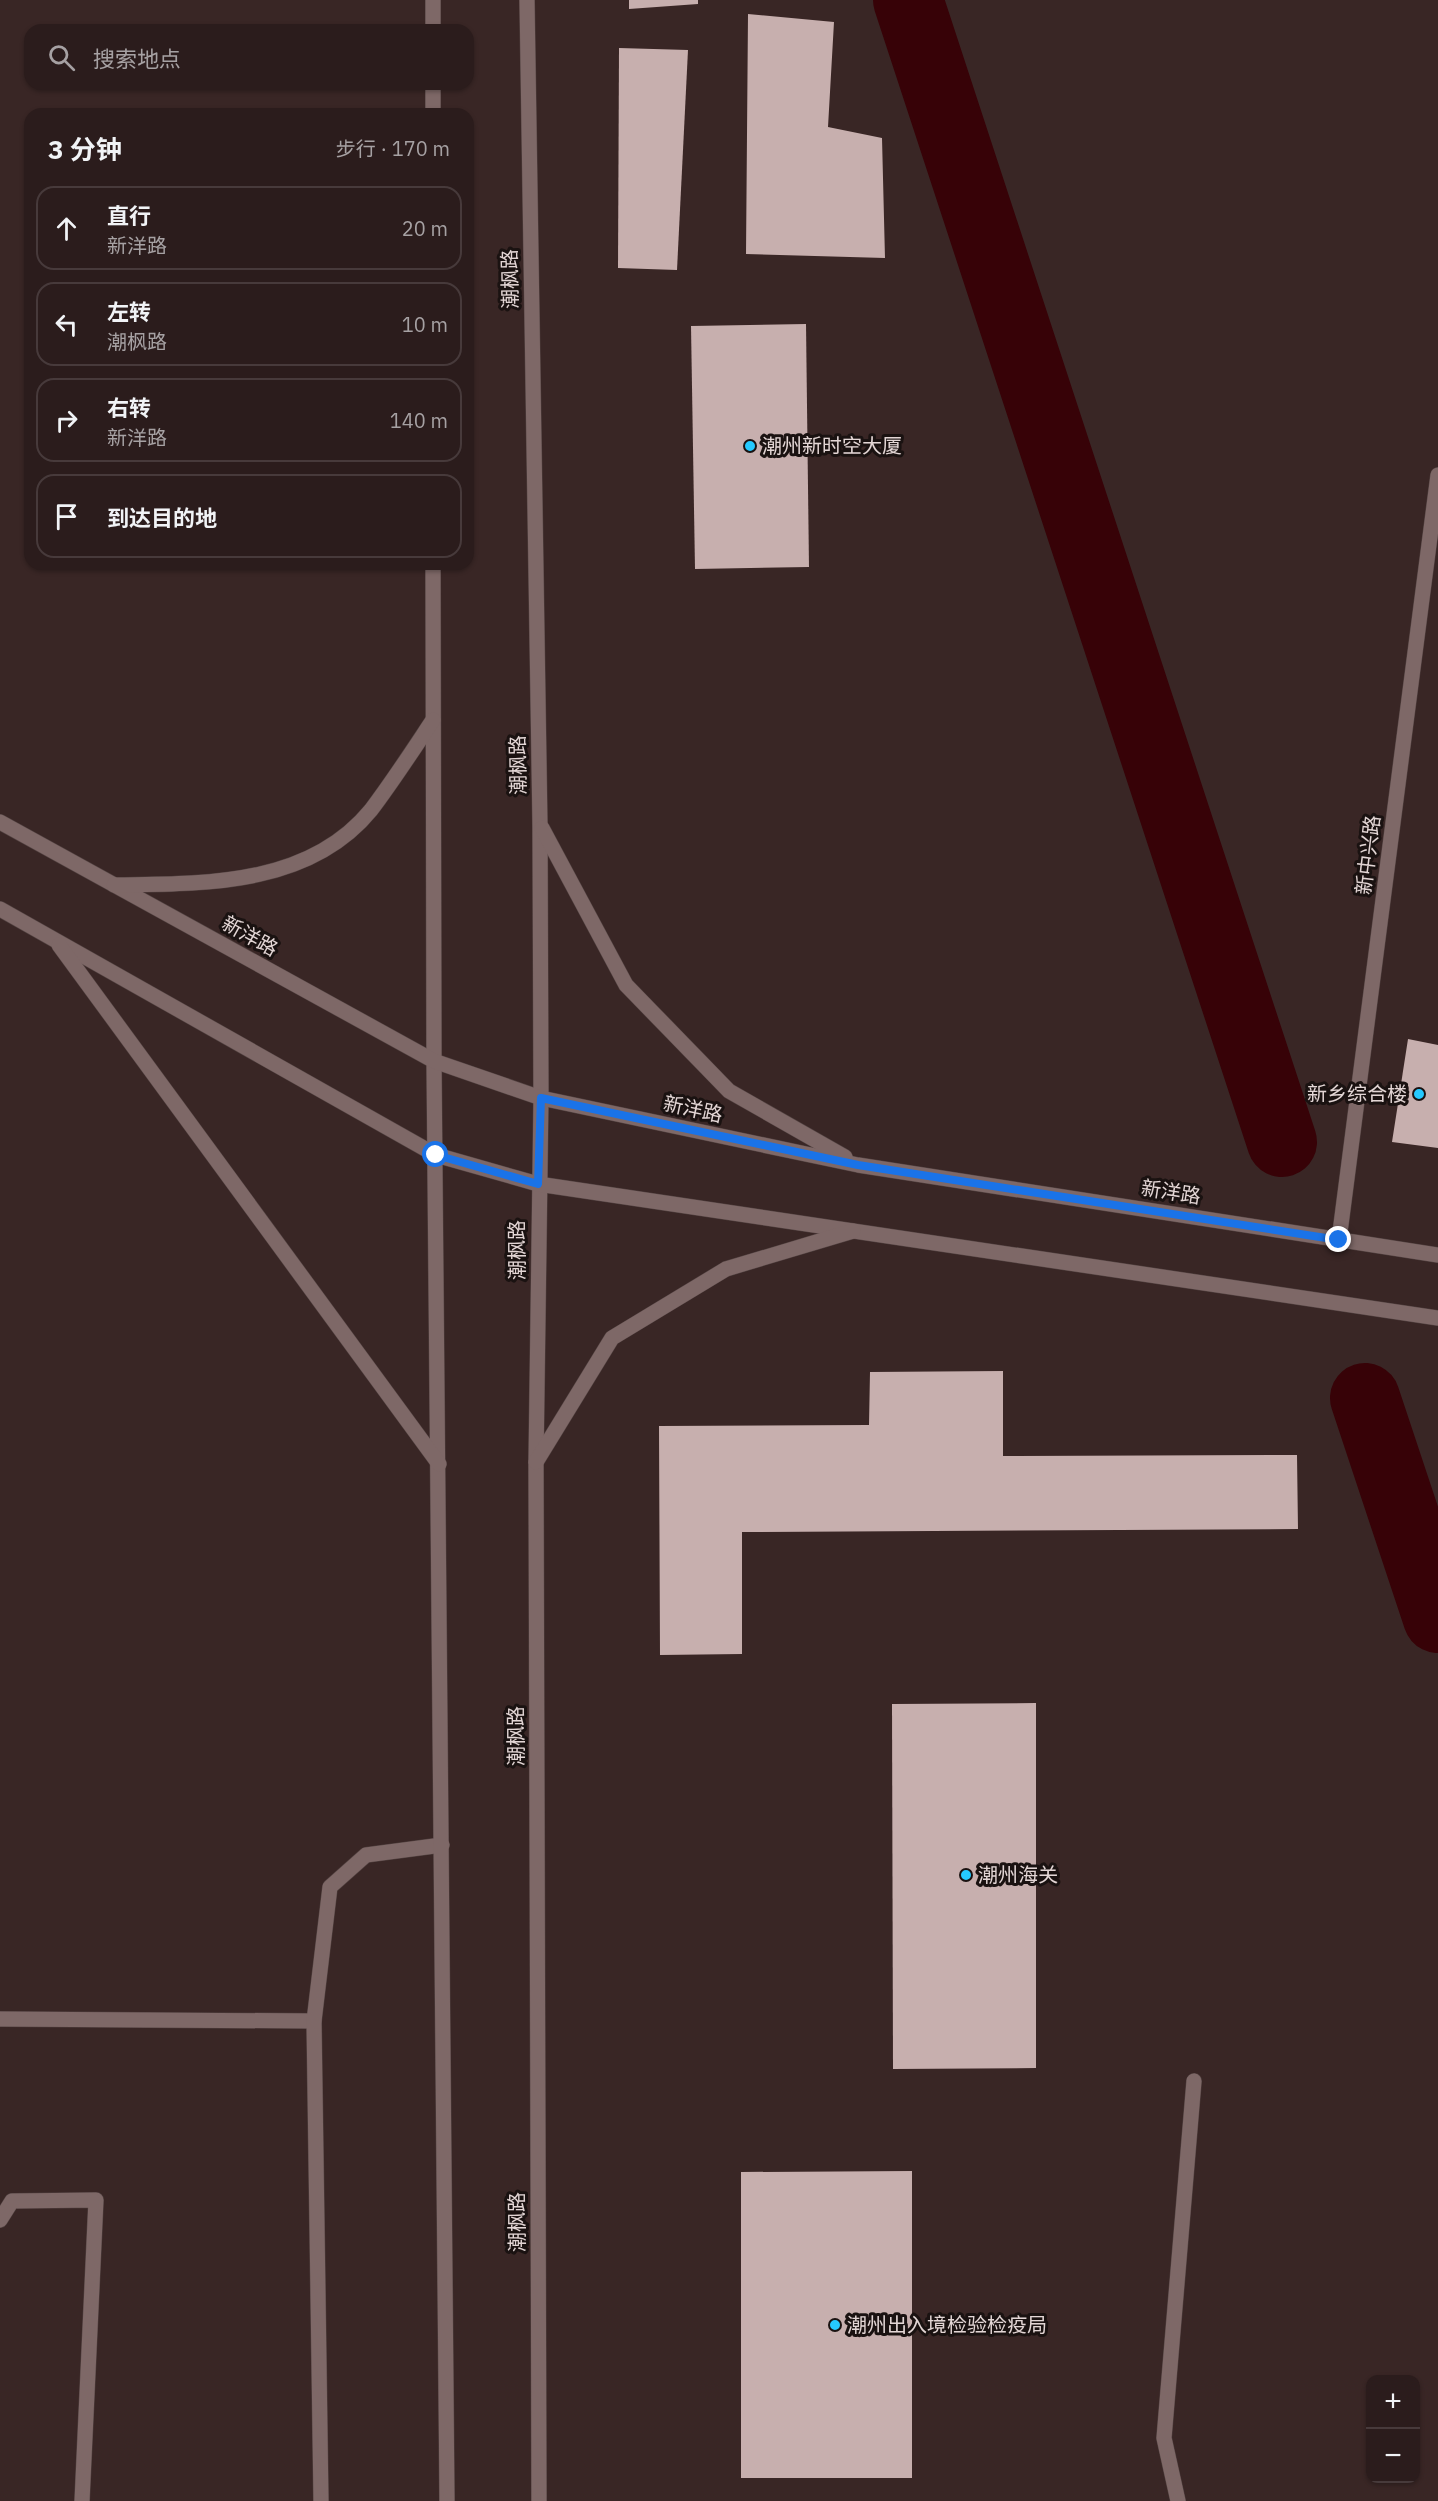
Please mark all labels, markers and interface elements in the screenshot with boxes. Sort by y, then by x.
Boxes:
search box [24,24,474,90]
icon: search [45,41,78,74]
text: 搜索地点 [93,44,181,73]
text: 3 分钟 [48,132,122,166]
text: 步行 · 170 m [336,135,450,162]
text: 直行 [107,201,151,230]
icon: ahead [50,212,83,245]
text: 20 m [402,215,448,242]
text: 新洋路 [107,232,167,259]
street label: 潮枫路 [495,249,524,309]
text: 左转 [107,297,151,326]
icon: left [50,308,83,341]
text: 10 m [402,311,448,338]
text: 潮枫路 [107,328,167,355]
text: 右转 [107,393,151,422]
icon: right [50,404,83,437]
text: 140 m [390,407,448,434]
text: 新洋路 [107,424,167,451]
place label: 潮州新时空大厦 [762,432,902,459]
marker: 潮州新时空大厦 [743,439,757,453]
icon: arrive [50,500,83,533]
text: 到达目的地 [107,503,217,532]
street label: 潮枫路 [503,735,532,795]
street label: 新中兴路 [1349,814,1386,896]
street label: 新洋路 [217,909,283,962]
place label: 新乡综合楼 [1307,1080,1407,1107]
marker: 新乡综合楼 [1412,1087,1426,1101]
street label: 新洋路 [661,1089,725,1128]
route start [422,1141,448,1167]
street label: 新洋路 [1139,1173,1203,1210]
street label: 潮枫路 [503,1220,530,1280]
route end [1325,1226,1351,1252]
street label: 潮枫路 [502,1706,529,1766]
place label: 潮州海关 [978,1861,1058,1888]
marker: 潮州海关 [959,1868,973,1882]
street label: 潮枫路 [503,2192,530,2252]
place label: 潮州出入境检验检疫局 [847,2311,1047,2338]
marker: 潮州出入境检验检疫局 [828,2318,842,2332]
map controls [1366,2375,1420,2483]
button: + [1366,2375,1420,2429]
button: − [1366,2429,1420,2483]

